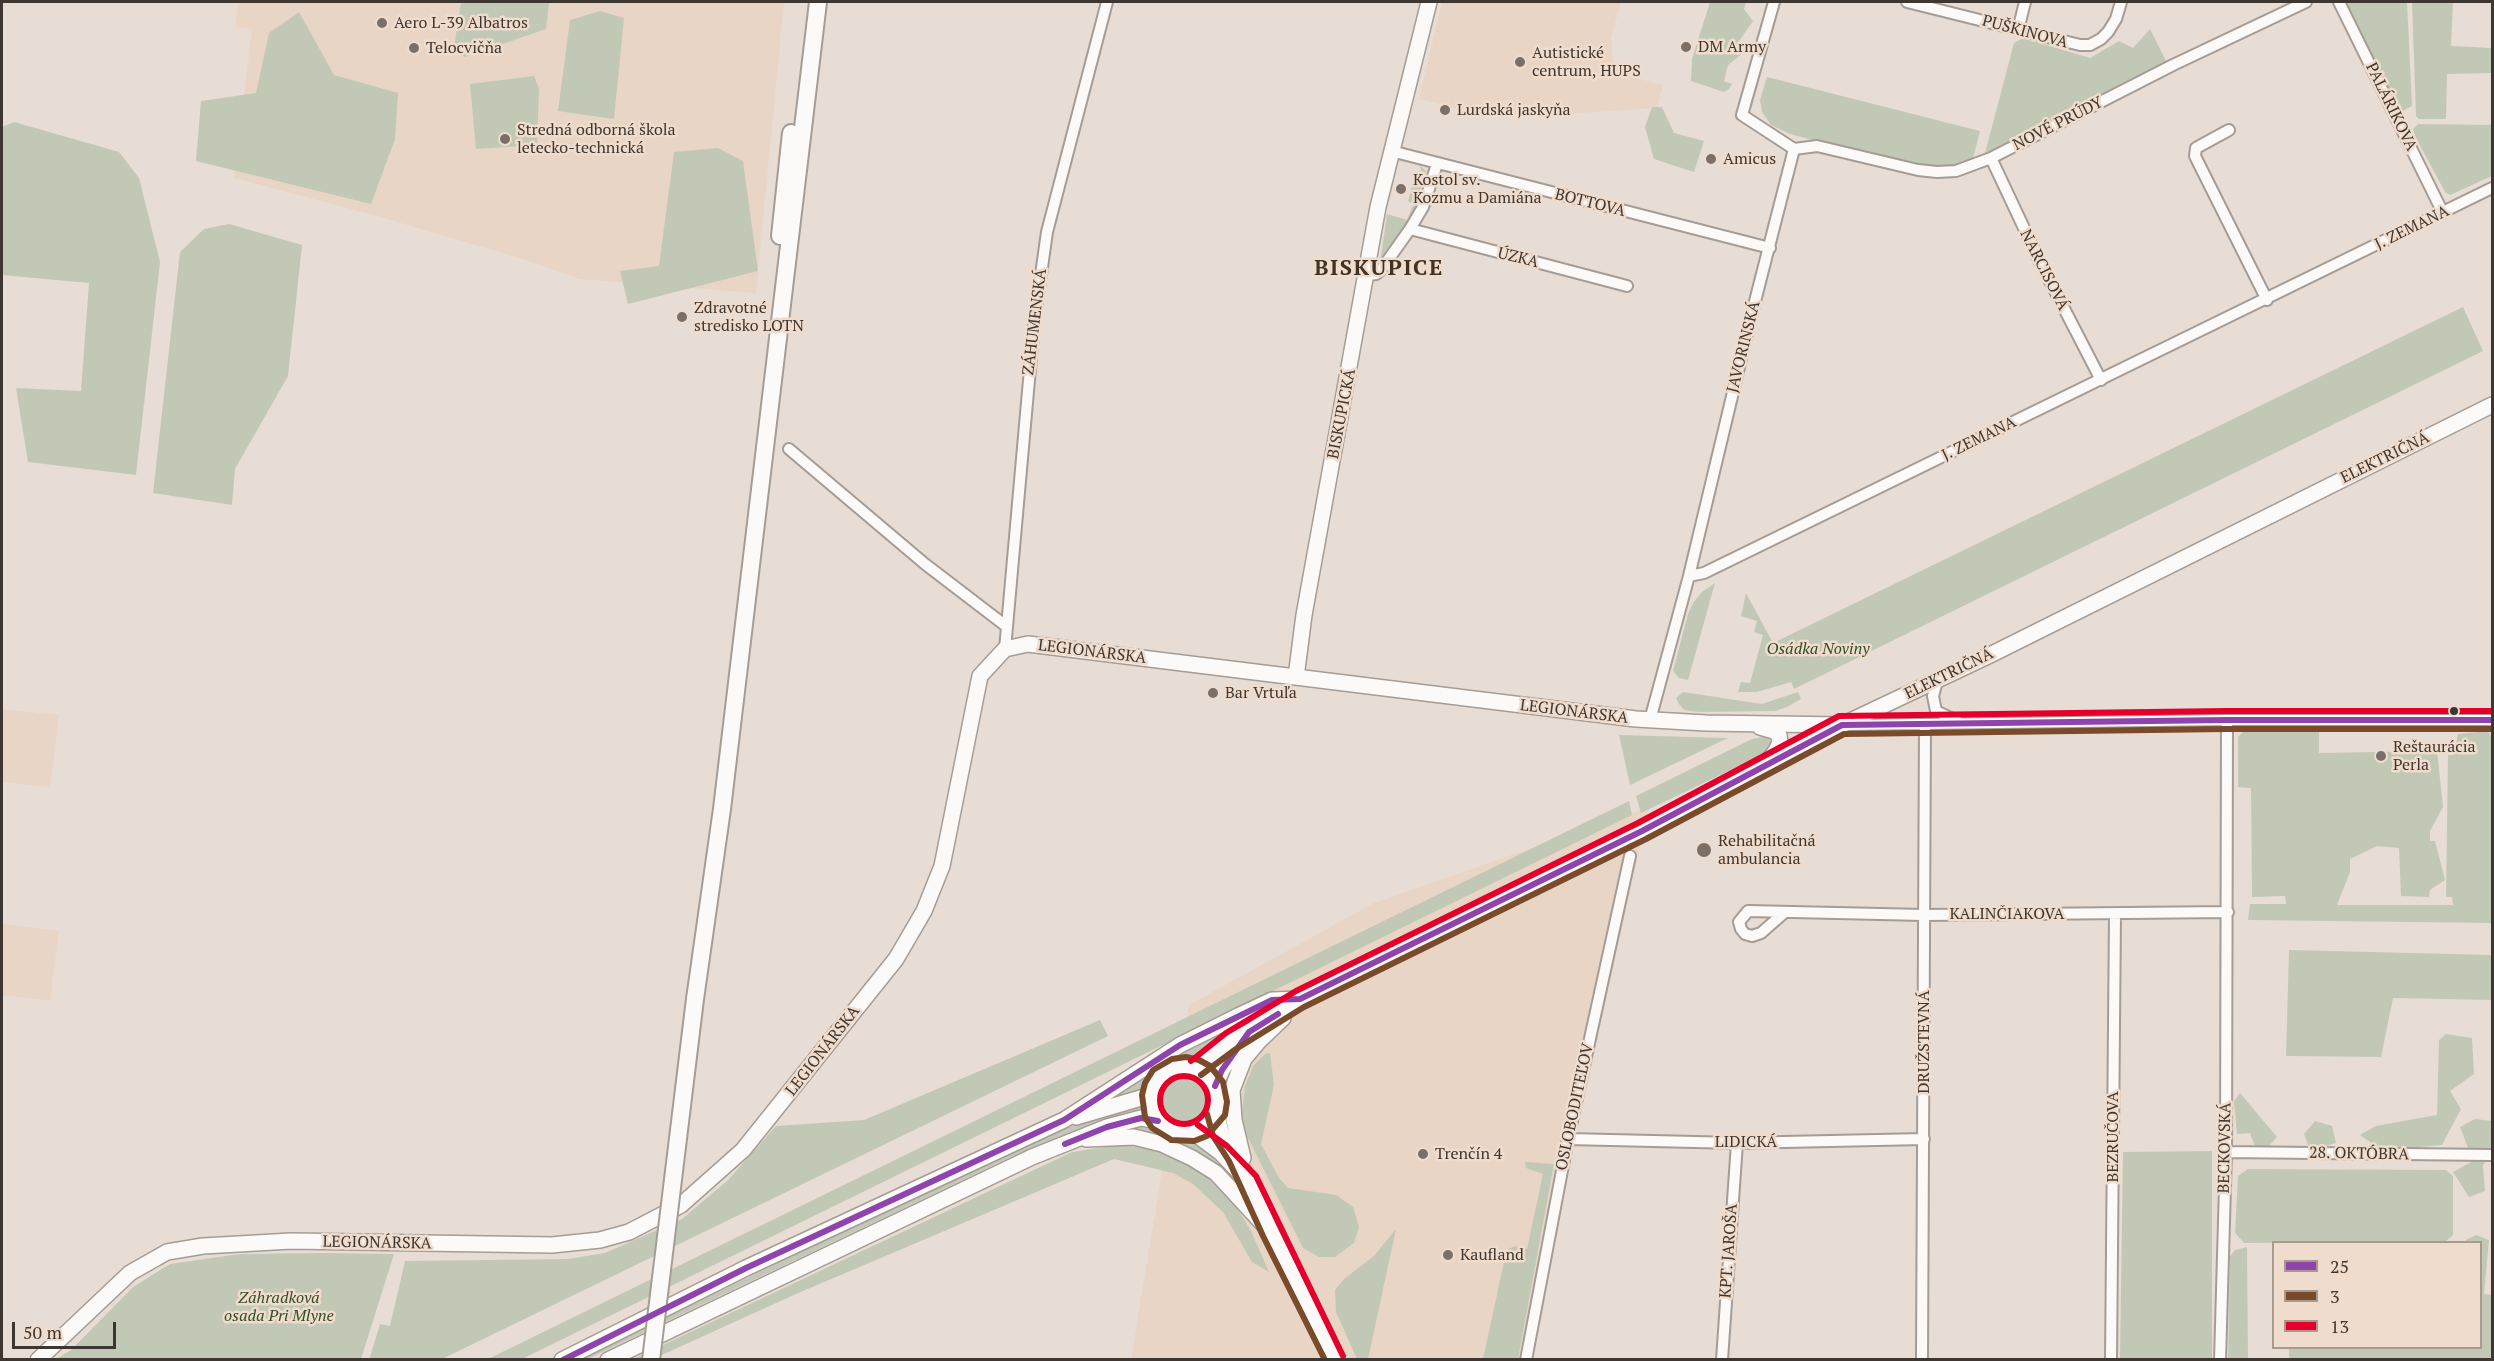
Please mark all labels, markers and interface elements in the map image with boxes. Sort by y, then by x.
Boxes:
street label: PUŠKINOVA [1980,11,2070,53]
place label: Aero L-39 Albatros [394,13,528,33]
marker: Aero L-39 Albatros [375,16,389,30]
place label: DM Army [1698,37,1766,57]
place label: Telocvičňa [426,38,502,58]
marker: DM Army [1679,40,1693,54]
marker: Telocvičňa [407,41,421,55]
place label: Autistické centrum, HUPS [1532,43,1641,81]
marker: Autistické centrum, HUPS [1513,55,1527,69]
street label: PALÁRIKOVA [2361,60,2421,154]
street label: NOVÉ PRÚDY [2010,93,2106,155]
place label: Lurdská jaskyňa [1457,100,1571,120]
marker: Lurdská jaskyňa [1438,103,1452,117]
place label: Stredná odborná škola letecko-technická [517,120,676,158]
marker: Stredná odborná škola letecko-technická [498,132,512,146]
place label: Amicus [1723,149,1776,169]
marker: Amicus [1704,152,1718,166]
place label: Kostol sv. Kozmu a Damiána [1413,170,1542,208]
marker: Kostol sv. Kozmu a Damiána [1394,182,1408,196]
street label: BOTTOVA [1553,185,1627,221]
street label: J. ZEMANA [2372,202,2452,254]
street label: NARCISOVÁ [2015,226,2073,314]
street label: ÚZKA [1496,244,1540,272]
district label: BISKUPICE [1314,256,1444,282]
street label: ZÁHUMENSKÁ [1019,268,1051,376]
place label: Zdravotné stredisko LOTN [694,298,804,336]
street label: JAVORINSKÁ [1723,299,1765,395]
marker: Zdravotné stredisko LOTN [675,310,689,324]
street label: BISKUPICKÁ [1324,367,1360,461]
street label: J. ZEMANA [1939,413,2019,465]
street label: ELEKTRIČNÁ [2337,428,2433,488]
street label: LEGIONÁRSKA [1037,636,1147,668]
park label: Osádka Noviny [1766,639,1870,659]
street label: ELEKTRIČNÁ [1901,644,1997,704]
place label: Bar Vrtuľa [1225,683,1297,703]
marker: Bar Vrtuľa [1206,686,1220,700]
street label: LEGIONÁRSKA [1519,696,1629,728]
unlabelled marker [2448,705,2460,717]
place label: Reštaurácia Perla [2393,737,2476,775]
marker: Reštaurácia Perla [2374,749,2388,763]
place label: Rehabilitačná ambulancia [1718,831,1816,869]
marker: Rehabilitačná ambulancia [1695,841,1713,859]
street label: KALINČIAKOVA [1949,904,2065,924]
street label: DRUŽSTEVNÁ [1914,990,1934,1094]
street label: LEGIONÁRSKA [782,1002,864,1100]
street label: OSLOBODITEĽOV [1552,1042,1598,1172]
street label: BEZRUČOVA [2103,1091,2123,1183]
street label: BECKOVSKÁ [2215,1102,2235,1194]
street label: LIDICKÁ [1715,1132,1777,1152]
place label: Trenčín 4 [1435,1144,1502,1164]
street label: 28. OKTÓBRA [2309,1144,2409,1164]
marker: Trenčín 4 [1416,1147,1430,1161]
street label: KPT. JAROŠA [1716,1203,1742,1299]
street label: LEGIONÁRSKA [322,1232,432,1254]
legend [2272,1241,2482,1349]
place label: Kaufland [1460,1245,1524,1265]
marker: Kaufland [1441,1248,1455,1262]
text: 25 [2330,1254,2349,1278]
text: 3 [2330,1284,2340,1308]
park label: Záhradková osada Pri Mlyne [224,1288,334,1326]
scale bar [15,1310,118,1348]
text: 13 [2330,1314,2349,1338]
text: 50 m [23,1320,62,1344]

